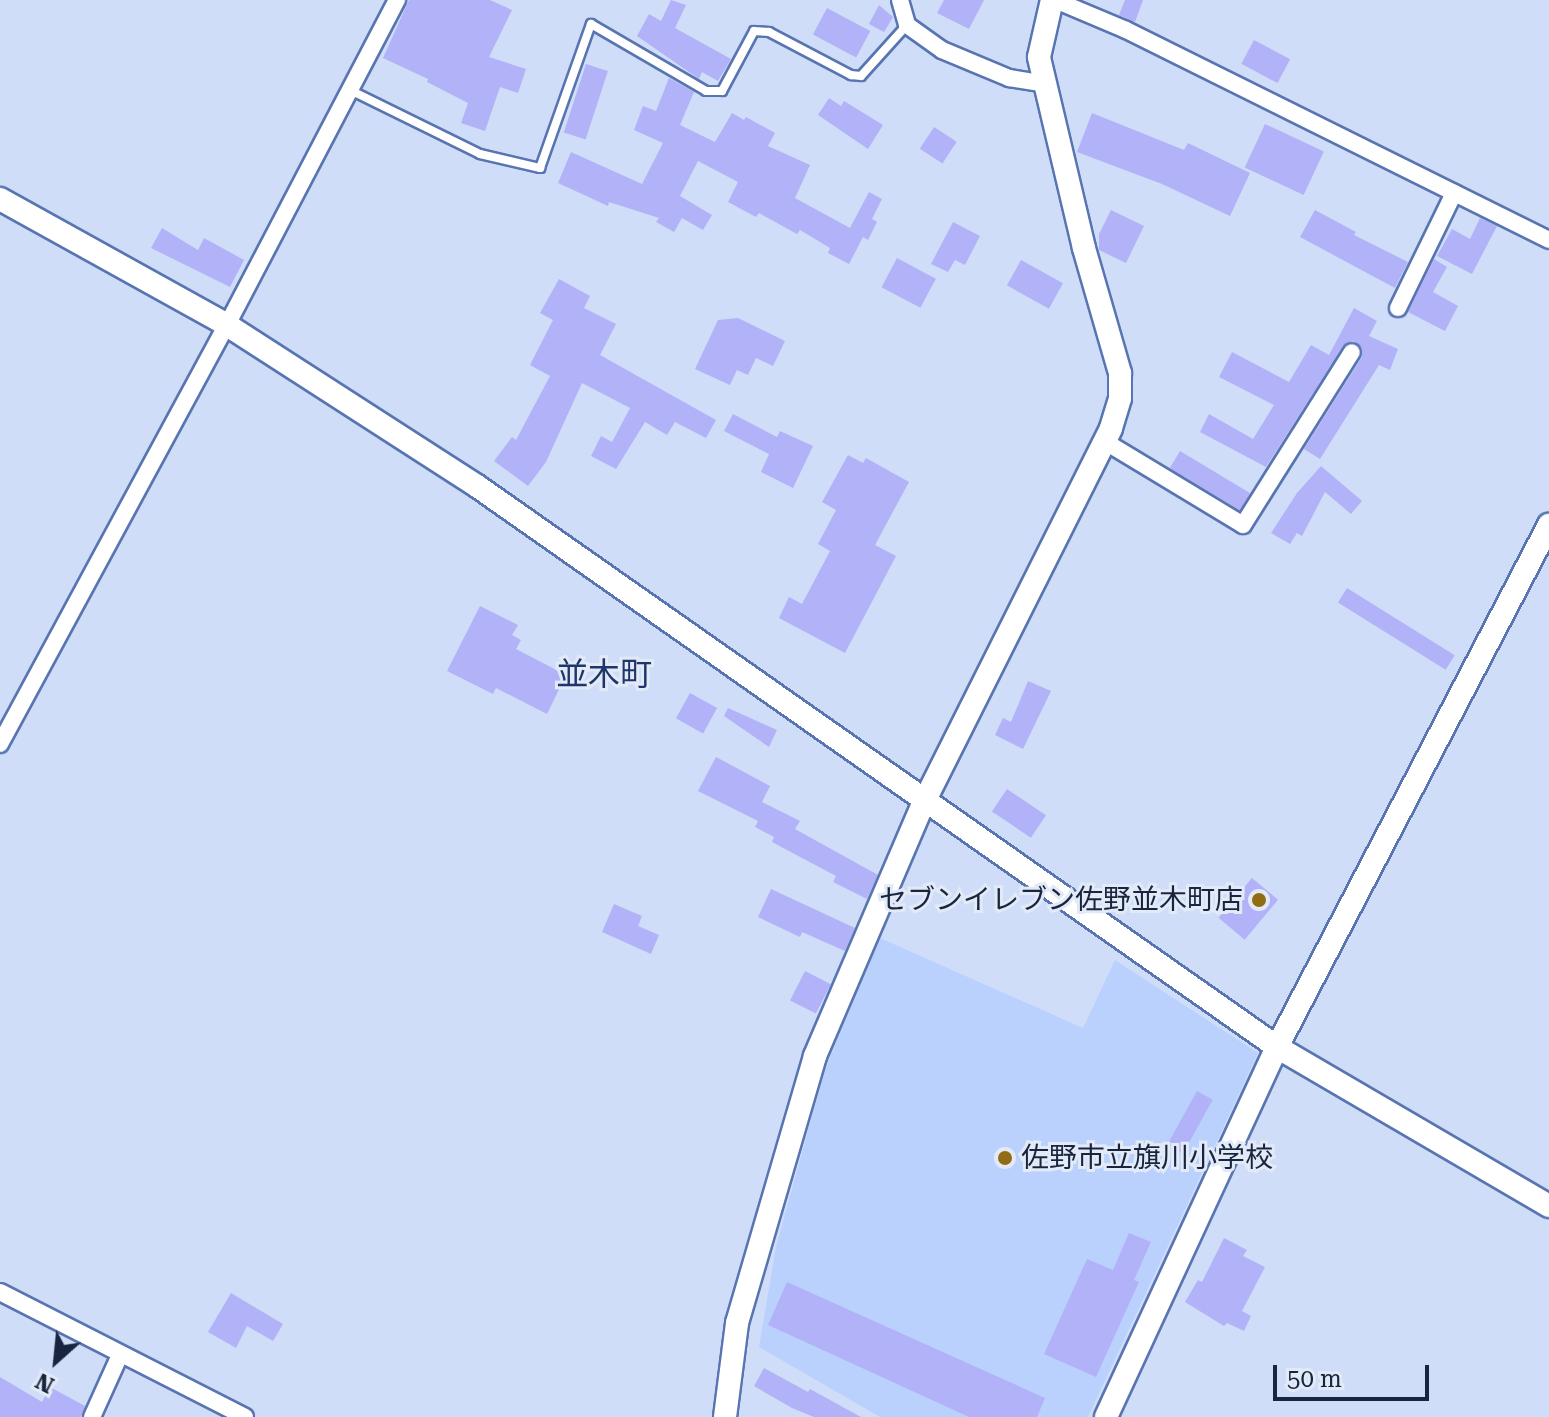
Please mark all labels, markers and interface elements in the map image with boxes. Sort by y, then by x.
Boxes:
district label: 並木町 [556,655,652,693]
place label: セブンイレブン佐野並木町店 [879,883,1243,917]
marker: セブンイレブン佐野並木町店 [1250,891,1268,909]
place label: 佐野市立旗川小学校 [1021,1141,1273,1175]
marker: 佐野市立旗川小学校 [996,1149,1014,1167]
north arrow [16,1321,96,1401]
scale bar [1277,1349,1433,1399]
text: 50 m [1287,1365,1342,1393]
text: N [32,1368,58,1398]

